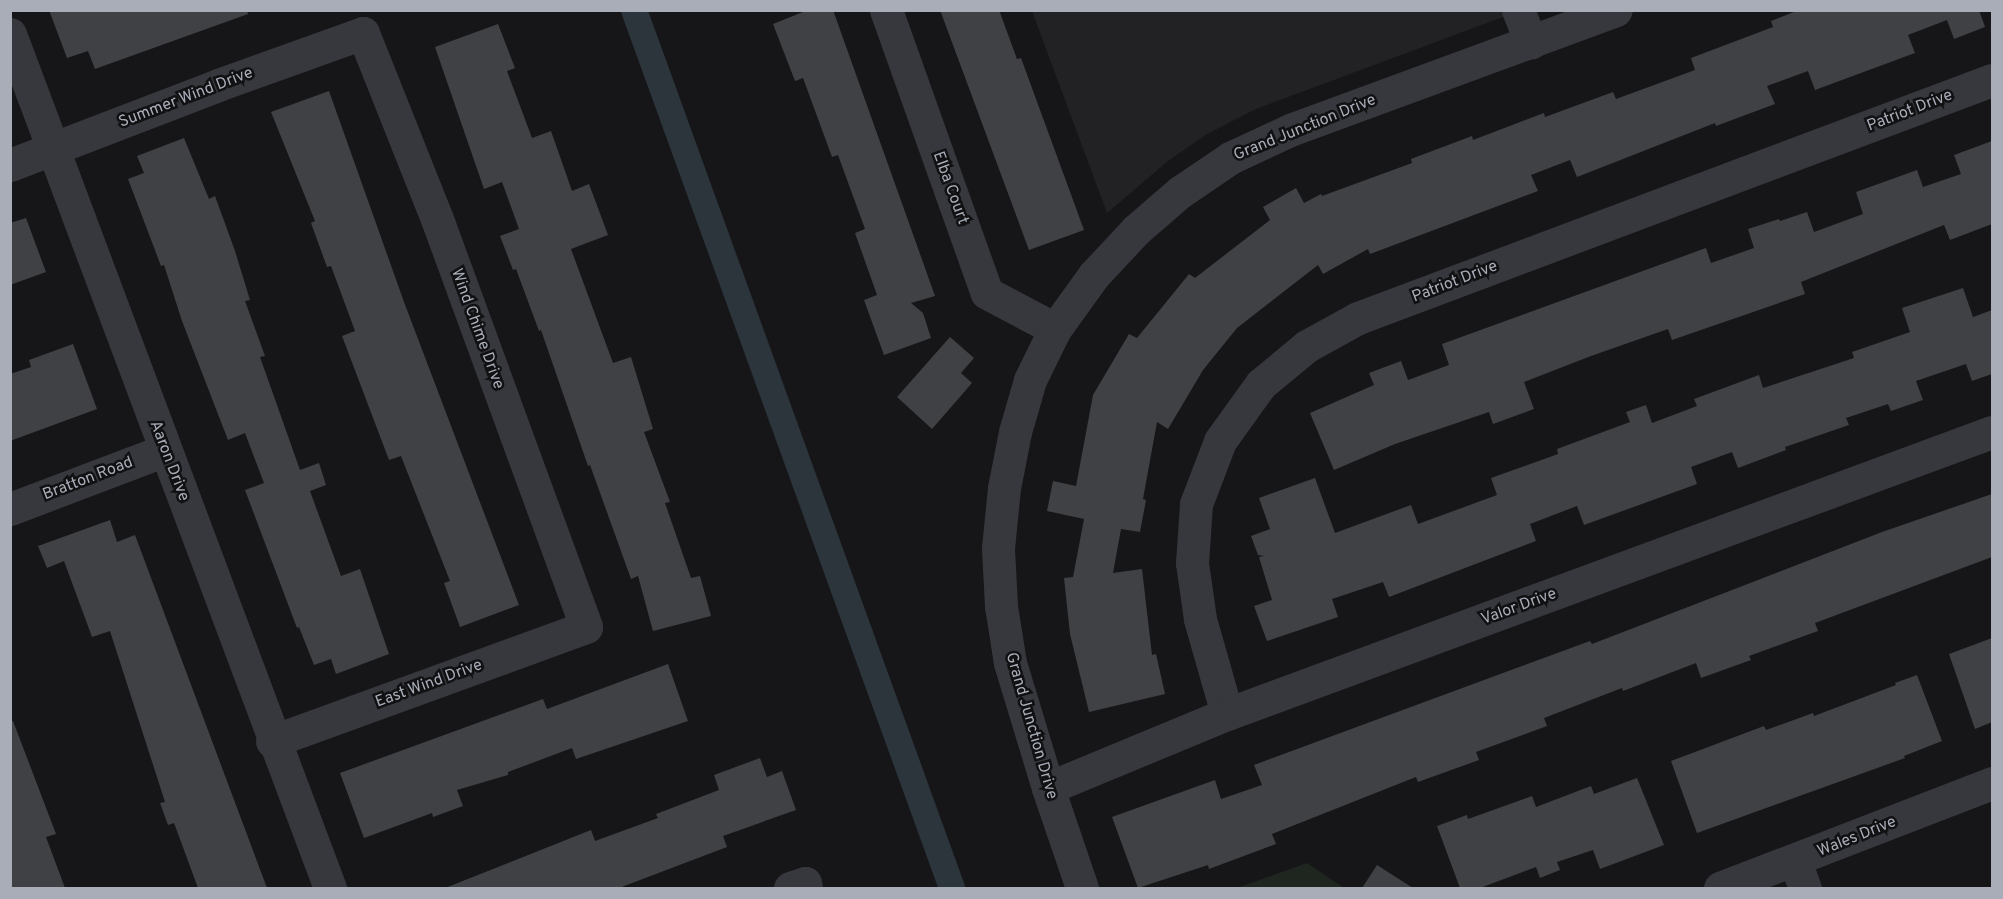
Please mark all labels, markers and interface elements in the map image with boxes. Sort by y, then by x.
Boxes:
street label: Summer Wind Drive [116,64,256,132]
street label: Patriot Drive [1865,86,1955,136]
street label: Grand Junction Drive [1231,91,1379,165]
street label: Elba Court [928,149,972,227]
street label: Patriot Drive [1410,257,1500,307]
street label: Wind Chime Drive [446,266,508,392]
street label: Aaron Drive [145,418,193,504]
street label: Bratton Road [40,453,136,505]
street label: Valor Drive [1479,585,1559,629]
street label: Grand Junction Drive [1001,650,1061,802]
street label: East Wind Drive [373,656,485,712]
street label: Wales Drive [1815,813,1899,861]

